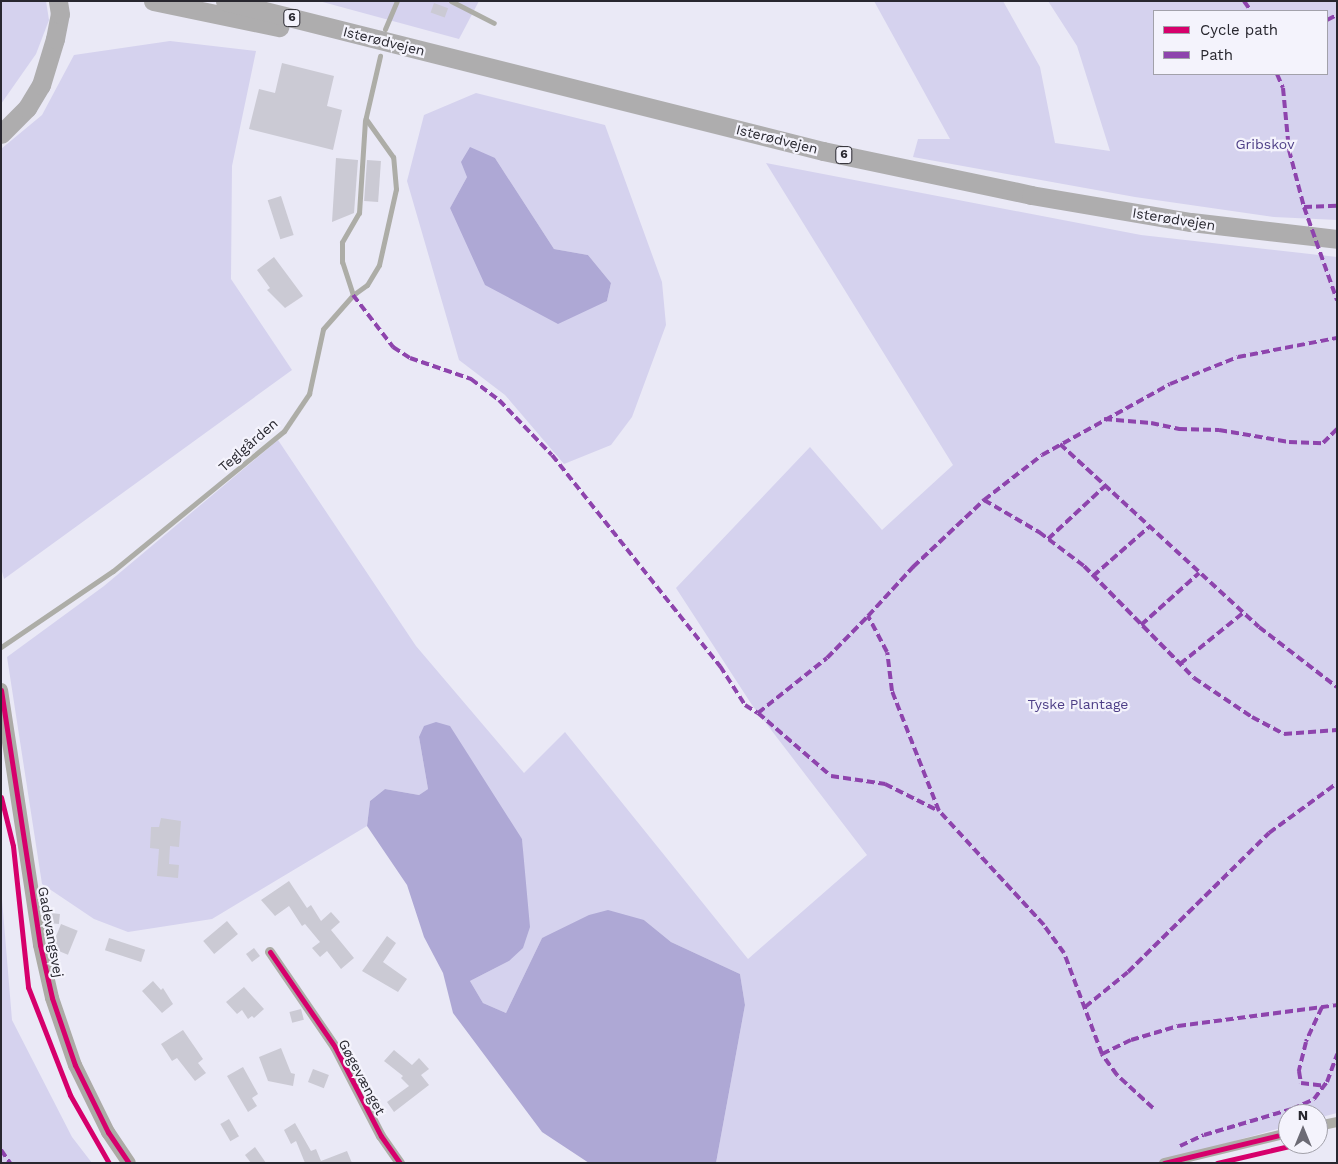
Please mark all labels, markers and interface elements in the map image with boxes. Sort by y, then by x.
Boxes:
road number: 6 [283,8,301,28]
legend [1153,10,1328,75]
text: Cycle path [1200,21,1278,39]
street label: Isterødvejen [341,23,427,59]
text: Path [1200,46,1233,64]
street label: Isterødvejen [734,121,820,157]
park label: Gribskov [1235,136,1295,152]
road number: 6 [835,146,853,164]
street label: Isterødvejen [1131,204,1217,234]
street label: Teglgården [215,415,281,475]
park label: Tyske Plantage [1028,696,1128,712]
street label: Gadevangsvej [35,885,67,979]
street label: Gøgevænget [335,1036,389,1118]
north arrow [1278,1104,1328,1154]
text: N [1298,1107,1308,1123]

